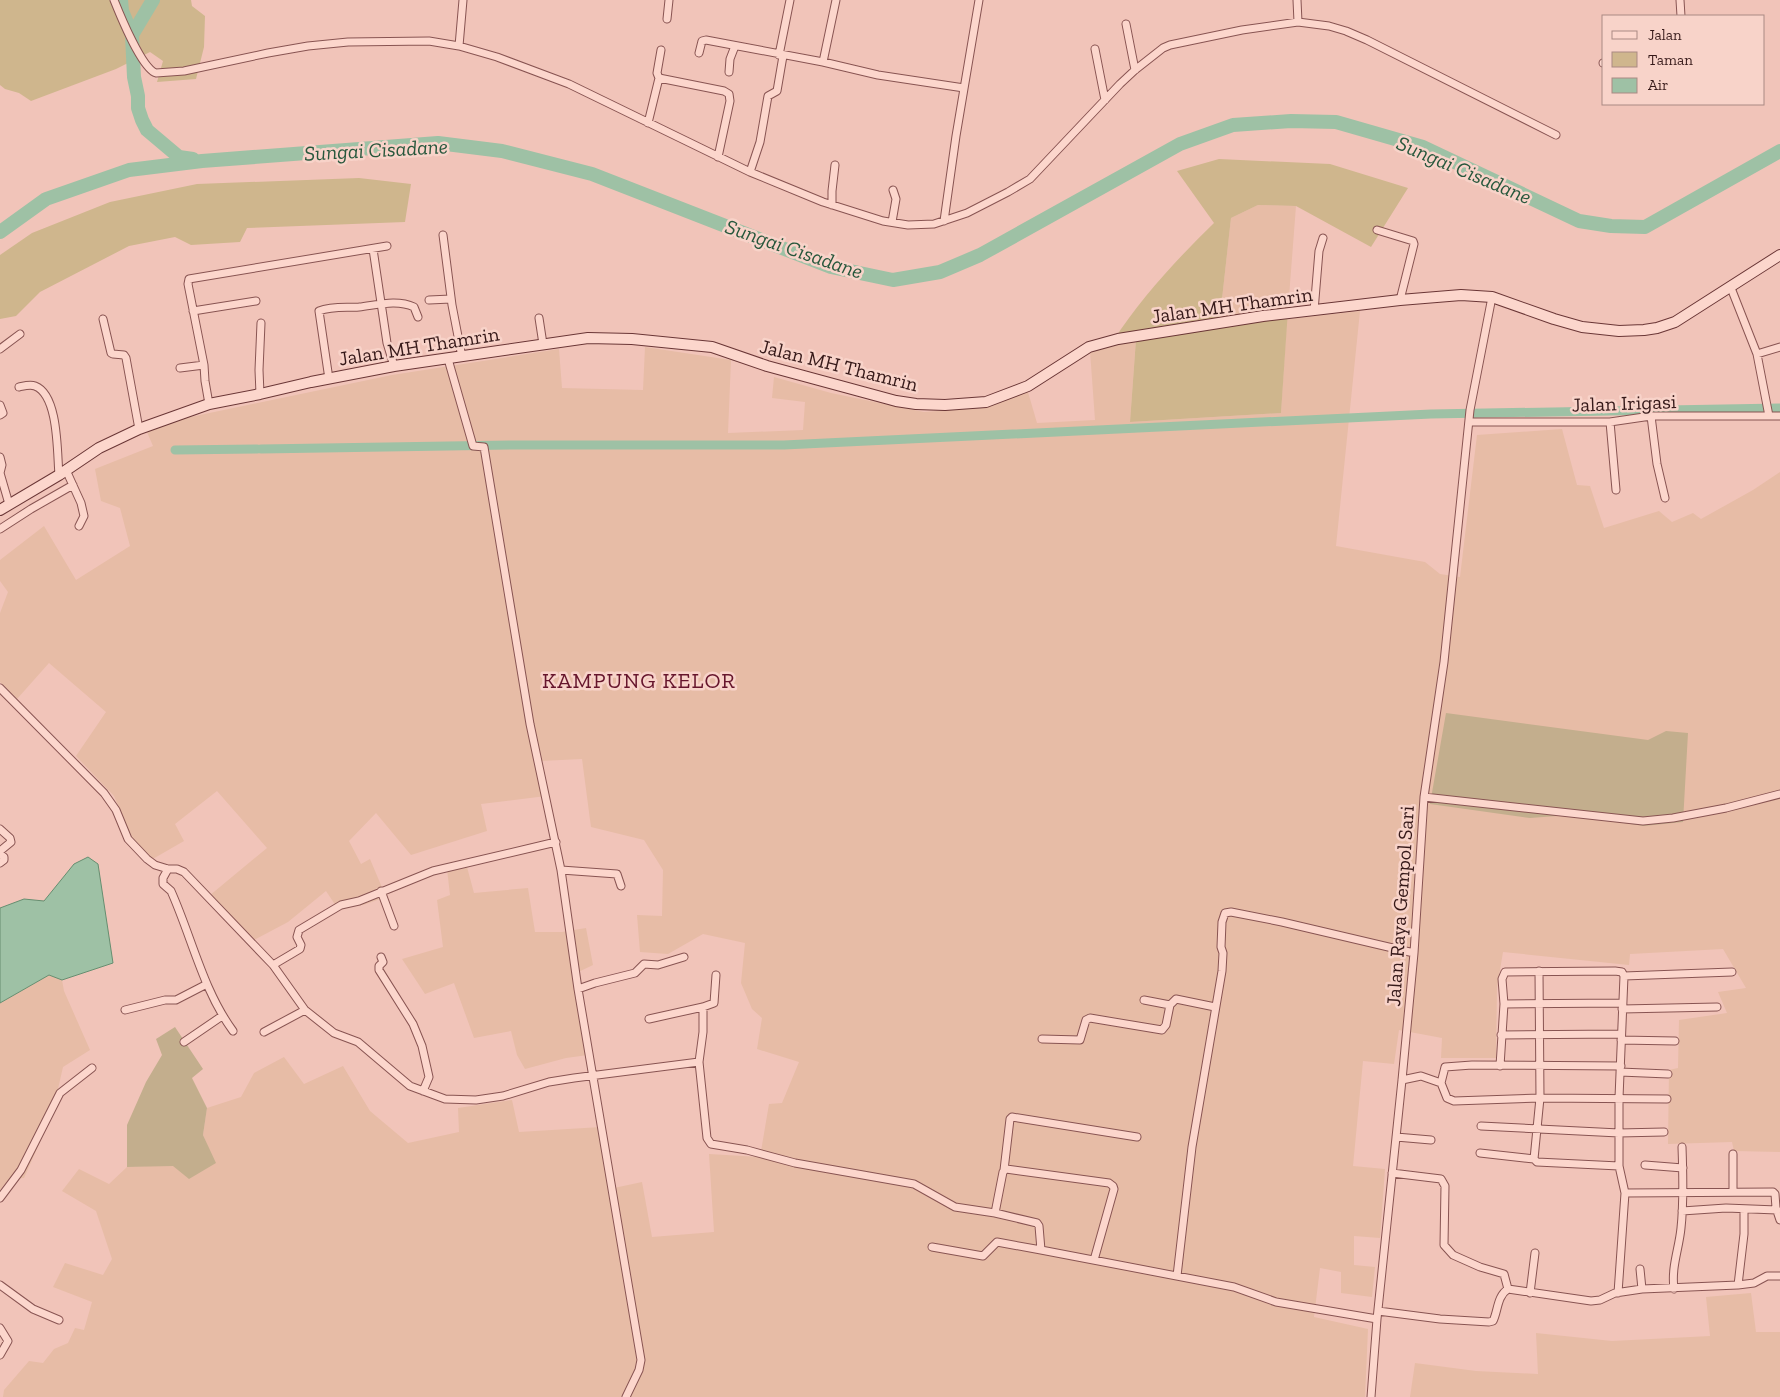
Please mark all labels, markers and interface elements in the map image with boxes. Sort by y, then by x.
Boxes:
legend [1602,15,1765,105]
text: Jalan [1648,26,1682,44]
text: Taman [1648,51,1693,69]
text: Air [1648,76,1668,94]
water label: Sungai Cisadane [1393,130,1535,209]
water label: Sungai Cisadane [304,133,448,166]
water label: Sungai Cisadane [722,213,866,284]
street label: Jalan MH Thamrin [1150,282,1314,328]
street label: Jalan MH Thamrin [337,321,501,371]
street label: Jalan MH Thamrin [757,334,921,396]
street label: Jalan Irigasi [1571,389,1677,417]
district label: KAMPUNG KELOR [542,667,736,694]
street label: Jalan Raya Gempol Sari [1381,804,1419,1007]

